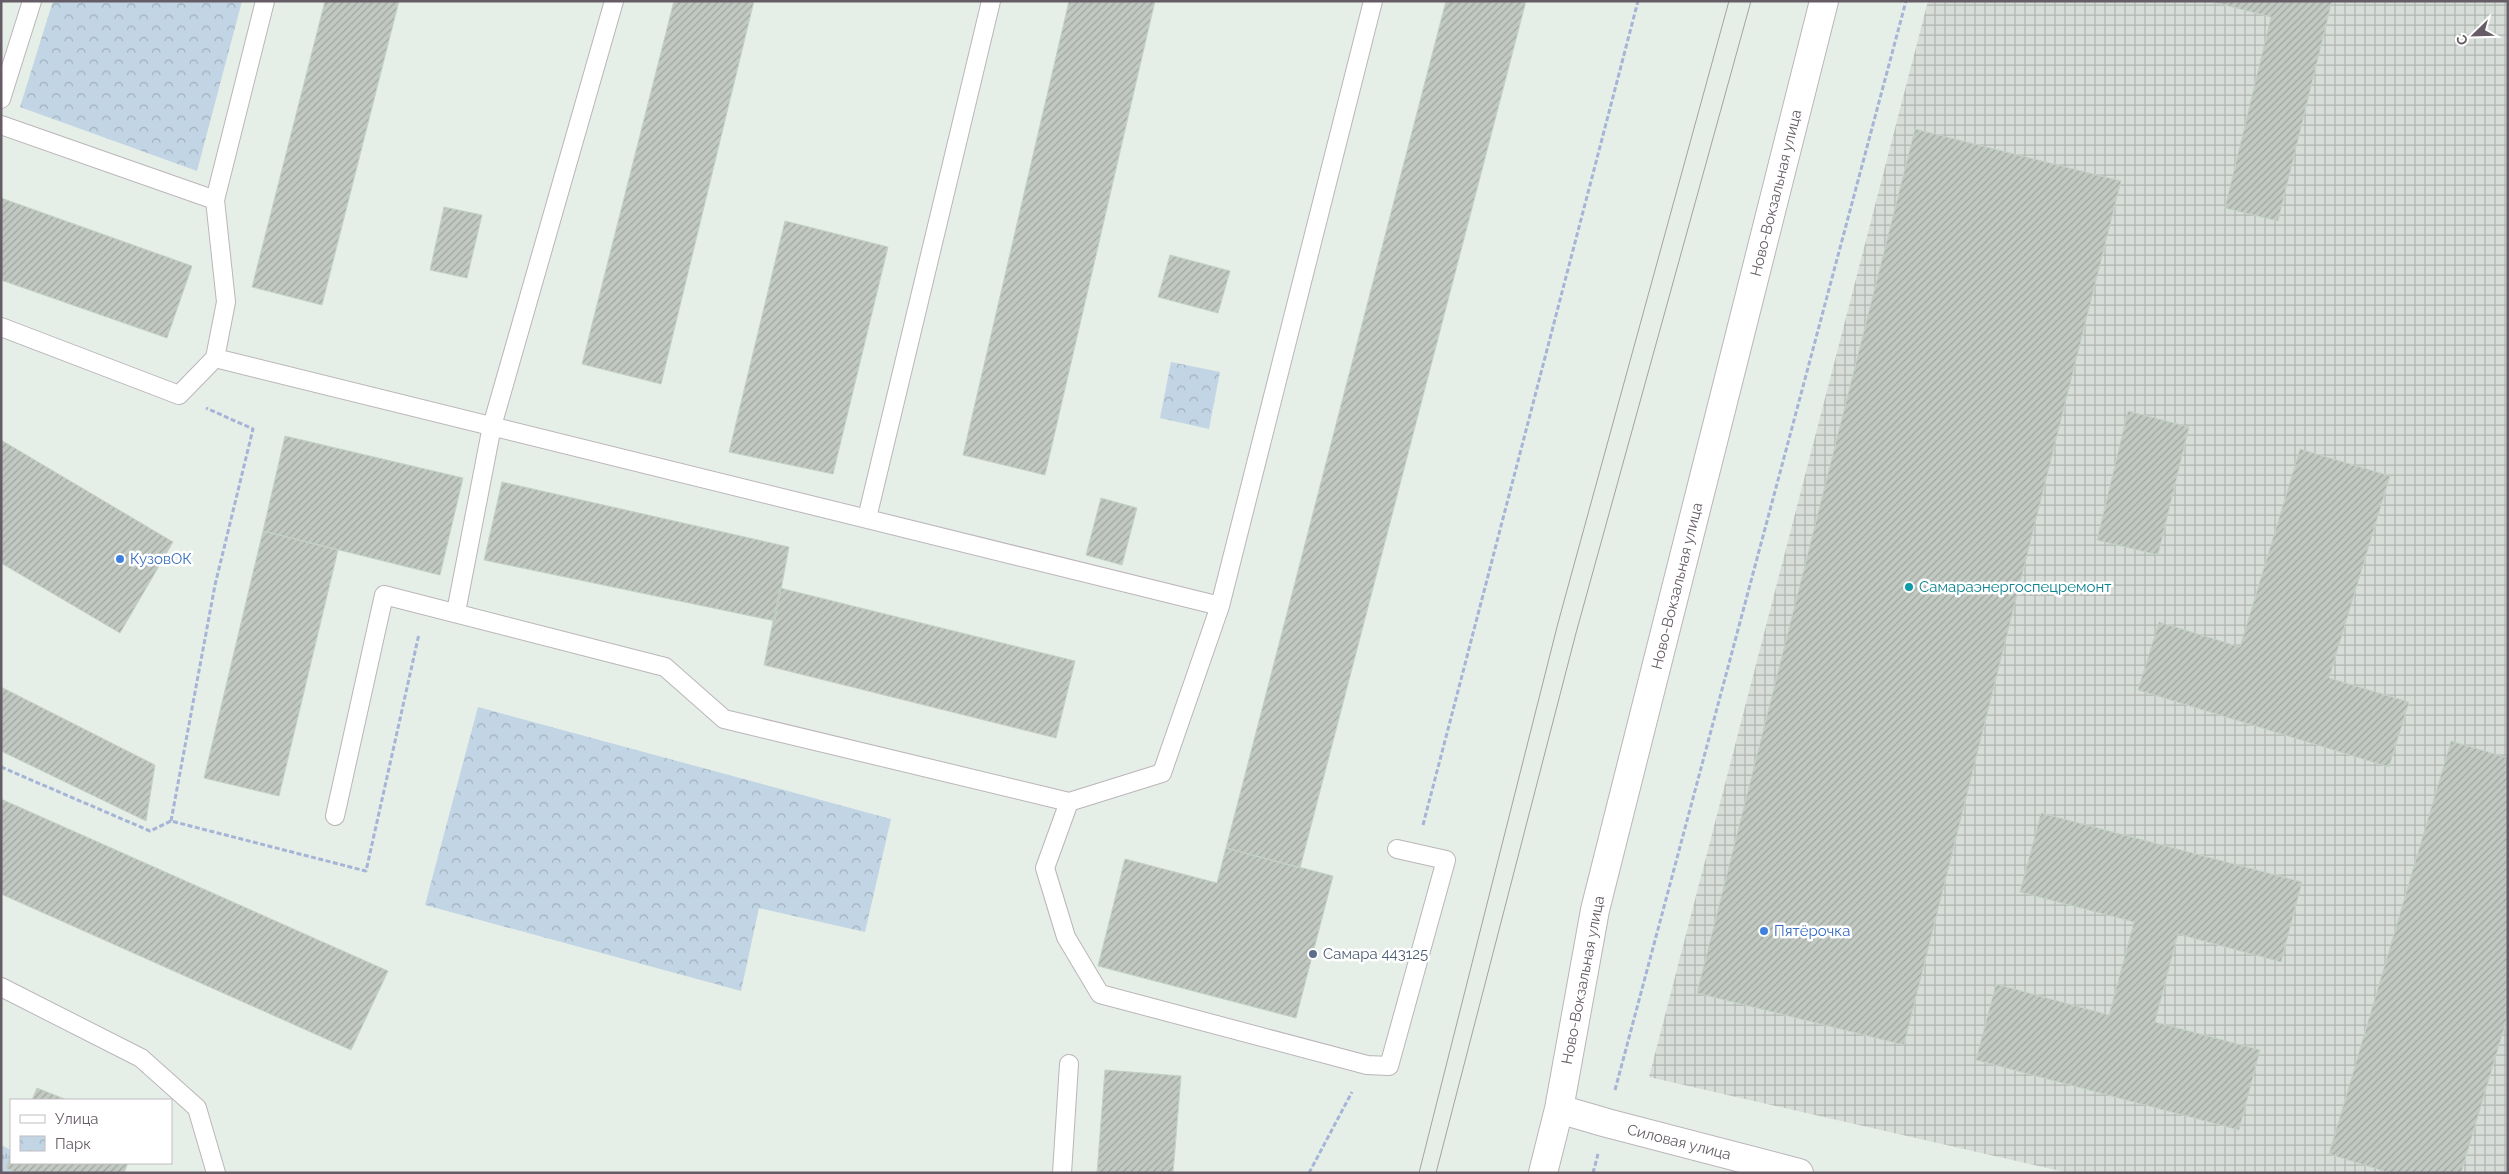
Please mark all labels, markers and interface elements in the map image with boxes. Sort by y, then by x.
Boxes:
north arrow [2449,10,2499,60]
text: С [2453,32,2471,48]
street label: Ново-Вокзальная улица [1747,108,1805,278]
street label: Ново-Вокзальная улица [1648,501,1706,671]
place label: КузовОК [130,550,192,568]
marker: КузовОК [114,553,126,565]
place label: Самараэнергоспецремонт [1919,578,2111,596]
marker: Самараэнергоспецремонт [1903,581,1915,593]
street label: Ново-Вокзальная улица [1558,894,1608,1066]
place label: Пятёрочка [1774,922,1850,940]
marker: Пятёрочка [1758,925,1770,937]
place label: Самара 443125 [1323,945,1428,963]
marker: Самара 443125 [1307,948,1319,960]
legend [10,1099,172,1164]
text: Улица [55,1110,99,1128]
street label: Силовая улица [1625,1120,1733,1164]
text: Парк [55,1135,91,1153]

